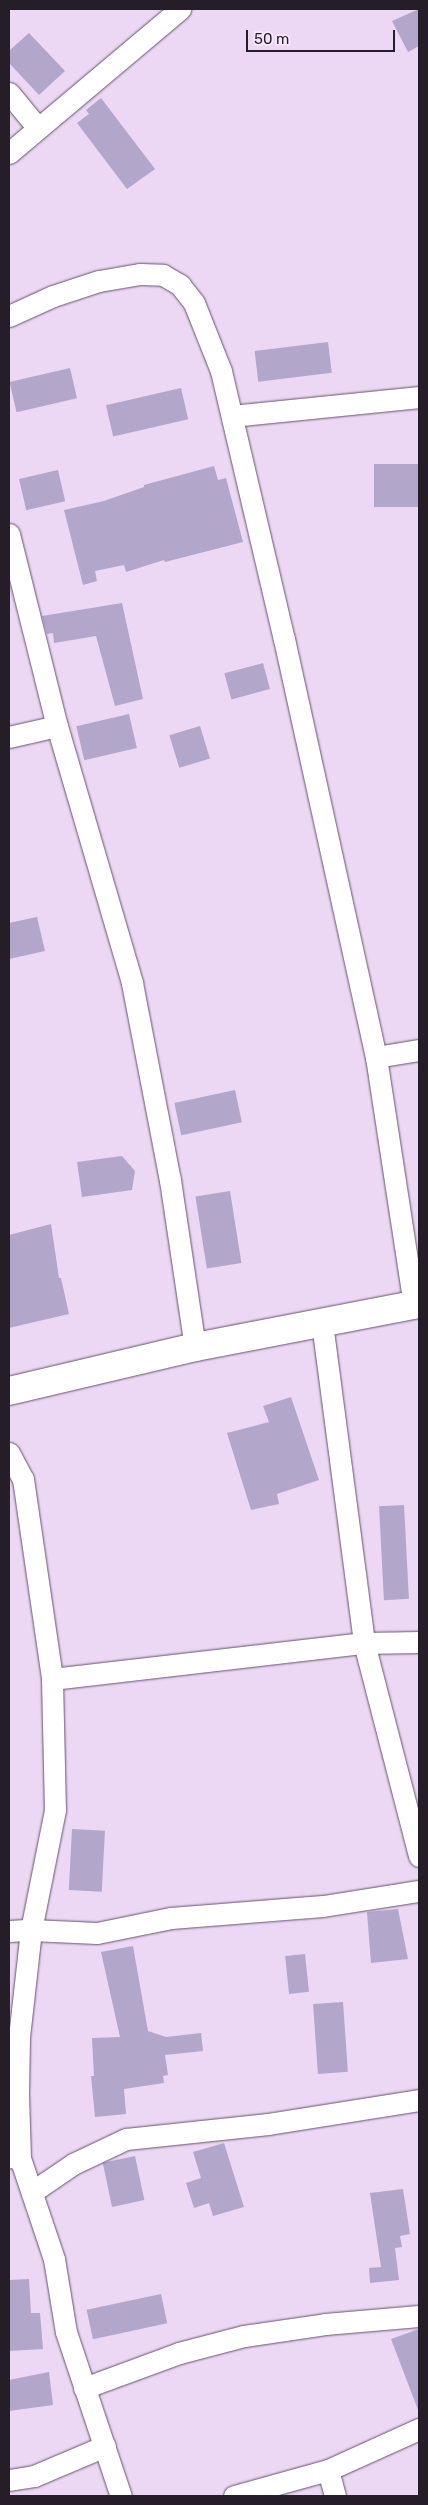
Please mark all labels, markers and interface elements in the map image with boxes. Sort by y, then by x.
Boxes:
scale bar [248,20,397,52]
text: 50 m [254,30,289,48]

